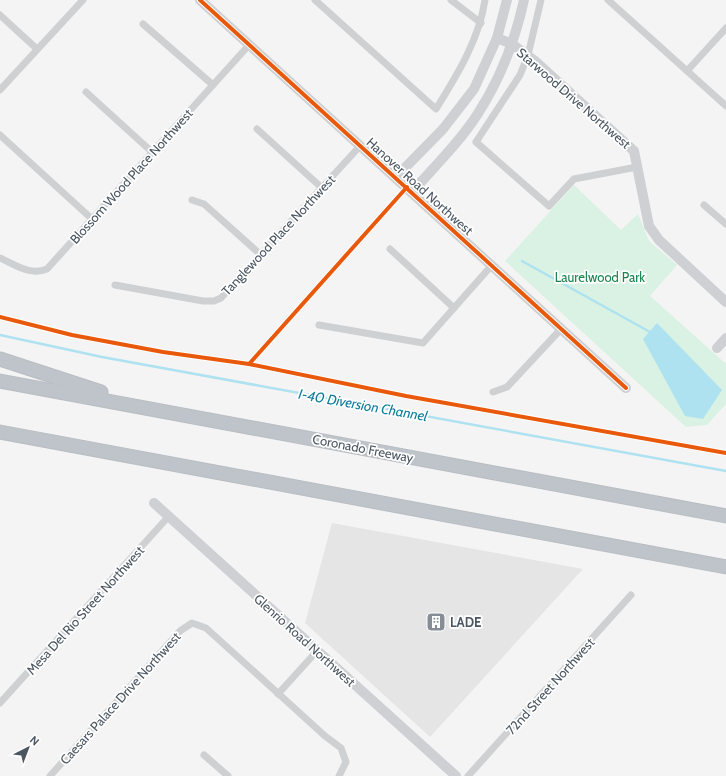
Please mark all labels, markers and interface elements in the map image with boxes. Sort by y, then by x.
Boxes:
street label: Starwood Drive Northwest [514,44,635,152]
street label: Blossom Wood Place Northwest [66,105,196,247]
street label: Hanover Road Northwest [363,134,477,239]
street label: Tanglewood Place Northwest [218,171,338,299]
park label: Laurelwood Park [555,269,645,285]
water label: I-40 Diversion Channel [297,385,430,425]
street label: Coronado Freeway [311,430,415,466]
street label: Mesa Del Rio Street Northwest [23,542,148,678]
street label: Glenrio Road Northwest [251,590,359,690]
building icon: LADE [425,611,447,633]
place label: LADE [450,614,481,630]
street label: Caesars Palace Drive Northwest [56,628,184,767]
street label: 72nd Street Northwest [502,634,598,738]
north arrow [8,728,48,768]
text: N [27,733,42,748]

